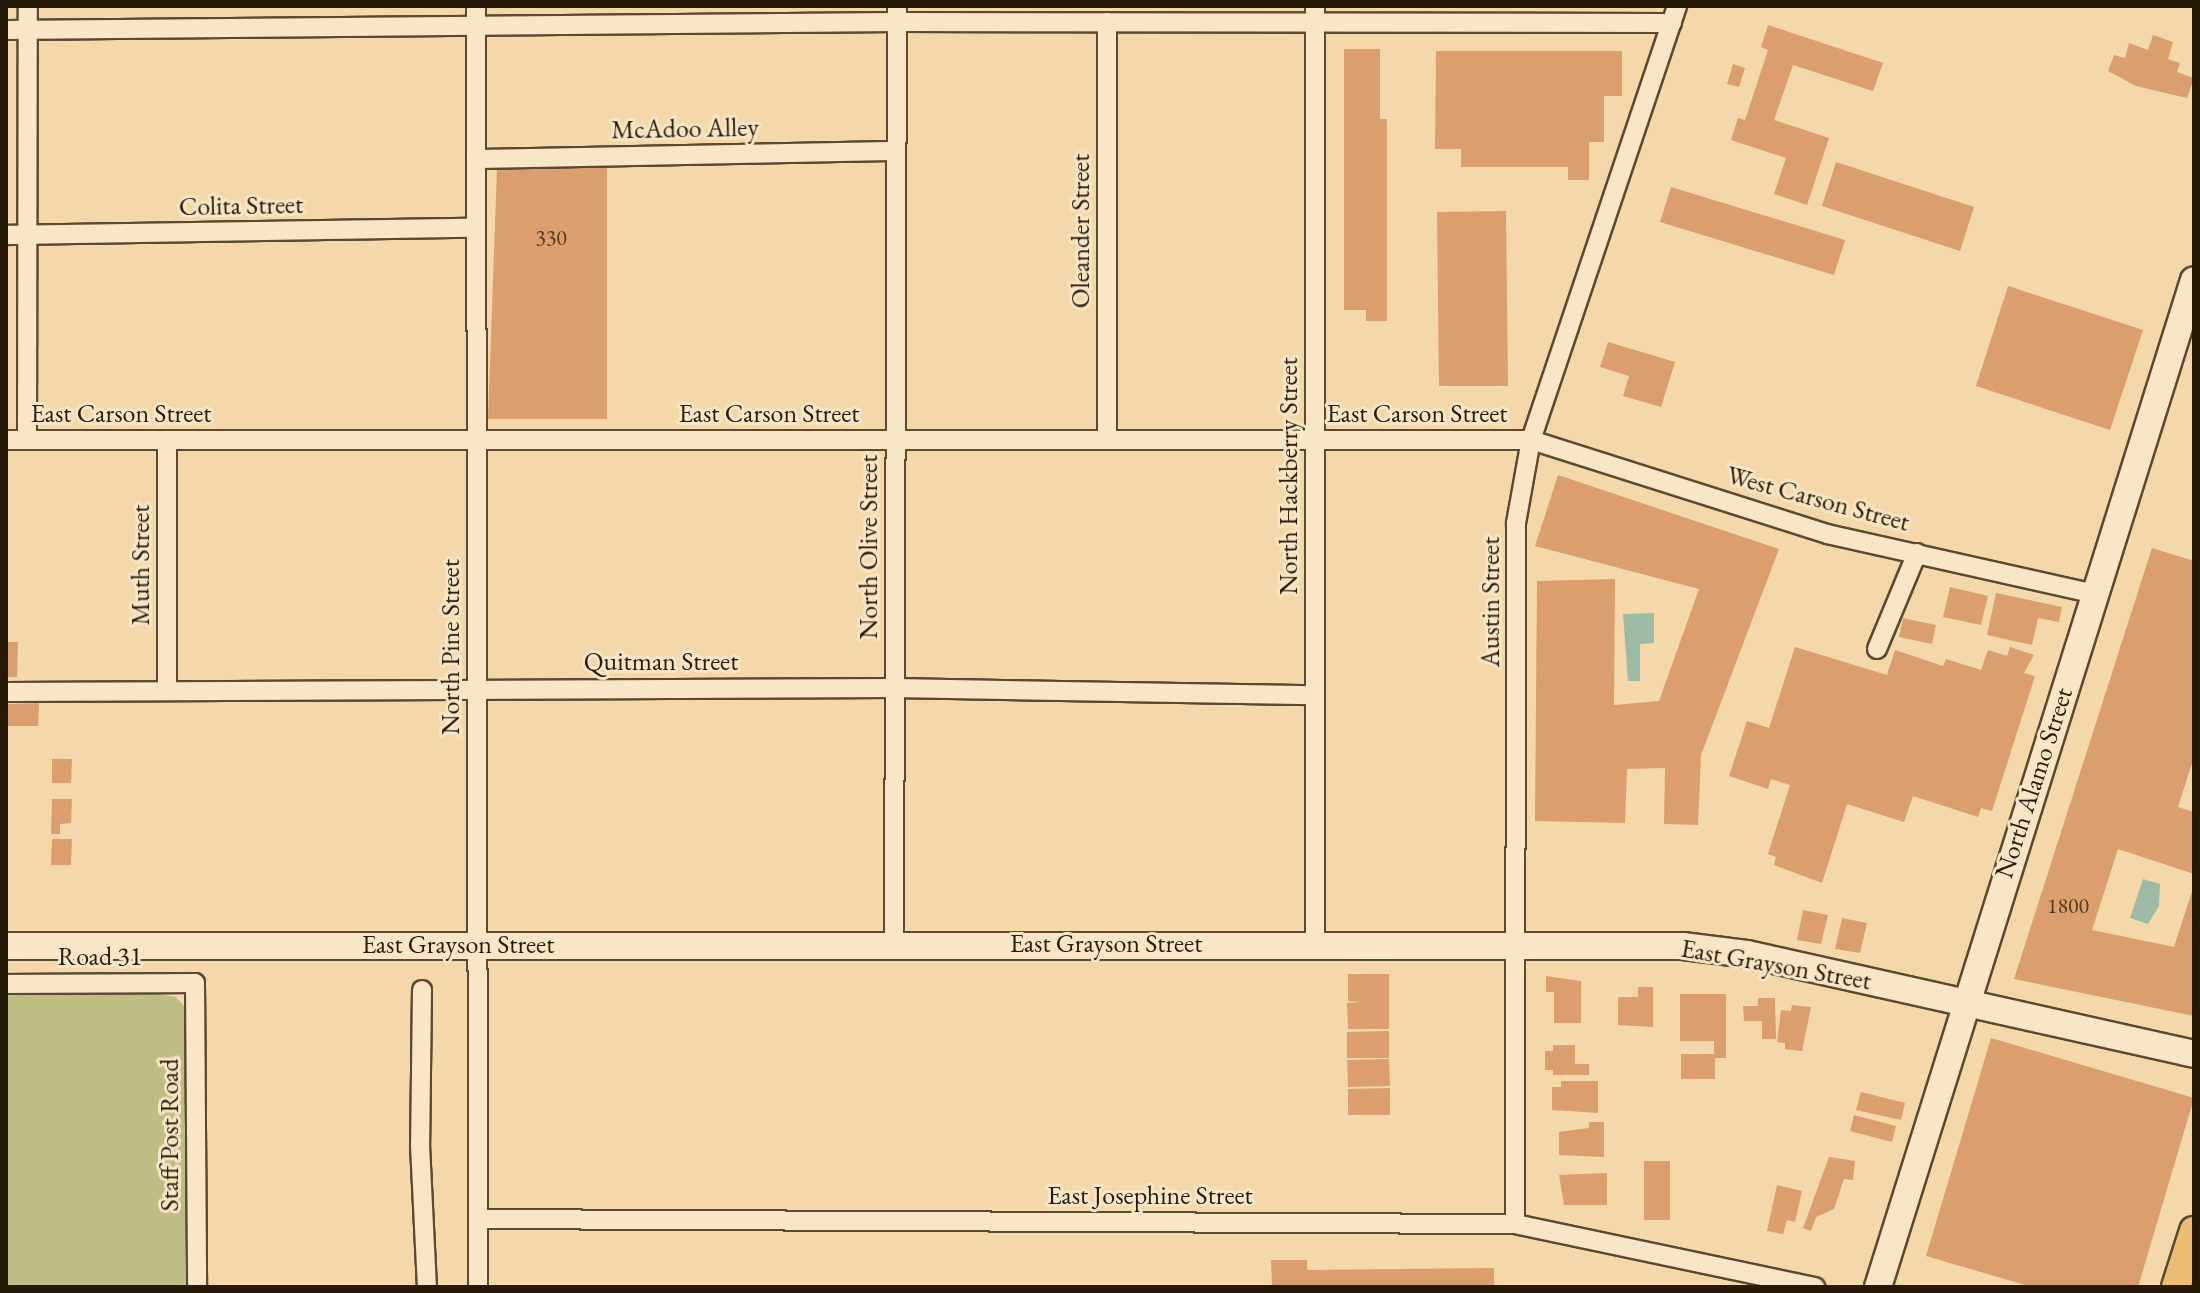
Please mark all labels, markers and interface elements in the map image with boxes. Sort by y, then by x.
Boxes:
street label: McAdoo Alley [611,112,759,146]
street label: Oleander Street [1065,154,1097,308]
street label: Colita Street [179,189,303,223]
house number: 330 [535,225,567,251]
street label: North Hackberry Street [1273,357,1305,595]
street label: East Carson Street [31,398,211,430]
street label: East Carson Street [679,398,859,430]
street label: East Carson Street [1327,398,1507,430]
street label: North Olive Street [853,455,885,639]
street label: West Carson Street [1723,460,1913,538]
street label: Muth Street [125,504,157,626]
street label: Austin Street [1475,537,1507,667]
street label: North Pine Street [435,559,467,735]
street label: Quitman Street [584,646,738,678]
street label: North Alamo Street [1988,684,2080,882]
house number: 1800 [2047,893,2089,919]
street label: East Grayson Street [1010,928,1202,960]
street label: East Grayson Street [362,929,554,961]
street label: East Grayson Street [1678,933,1874,997]
street label: Road 31 [58,941,142,973]
street label: Staff Post Road [154,1059,186,1211]
street label: East Josephine Street [1047,1180,1253,1212]

